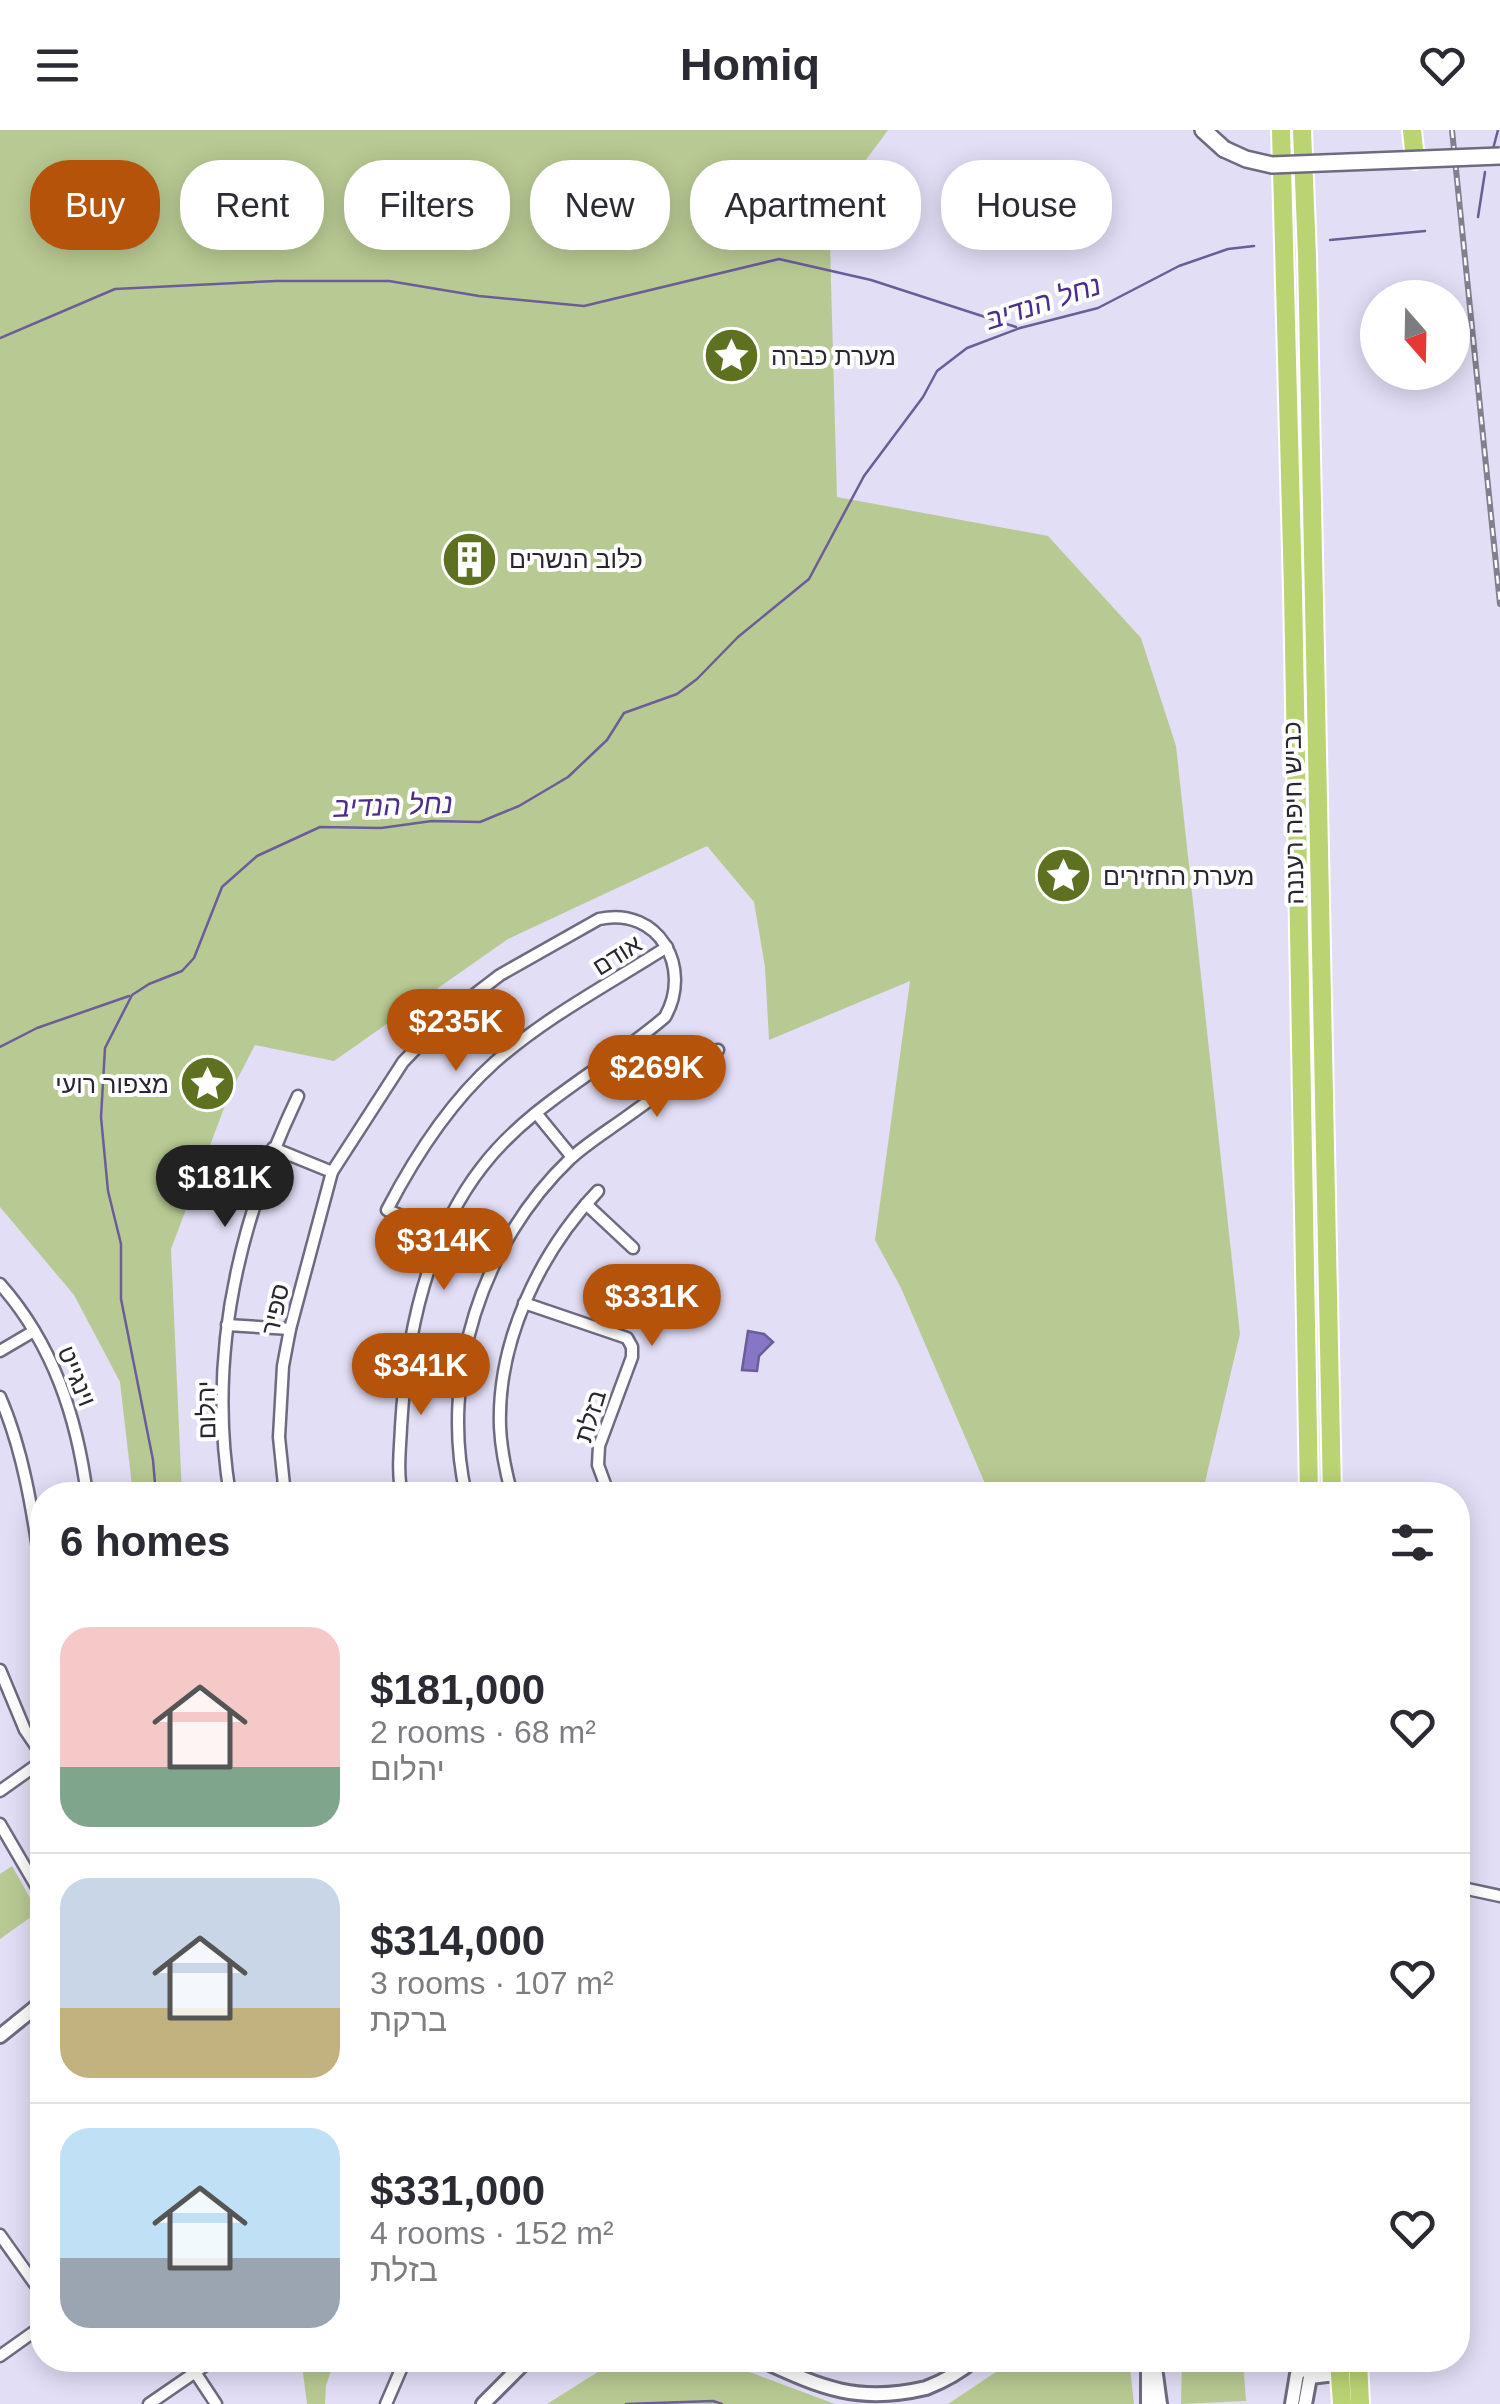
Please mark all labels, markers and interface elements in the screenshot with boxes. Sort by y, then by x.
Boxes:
icon: menu [30,38,85,93]
icon: heart [1415,38,1470,93]
text: Homiq [680,39,820,90]
chip: Buy [30,160,160,250]
chip: Rent [180,160,324,250]
chip: Filters [344,160,510,250]
chip: New [530,160,670,250]
chip: Apartment [690,160,921,250]
chip: House [941,160,1112,250]
water label: נחל הנדיב [981,269,1105,336]
north arrow [1360,280,1470,390]
map controls [1360,280,1470,390]
place icon: מערת כברה [702,326,762,386]
place label: מערת כברה [771,342,896,370]
building icon: כלוב הנשרים [440,529,500,589]
place label: כלוב הנשרים [509,545,643,573]
street label: כביש חיפה רעננה [1277,721,1309,905]
water label: נחל הנדיב [332,788,453,823]
place icon: מערת החזירים [1034,846,1094,906]
place label: מערת החזירים [1103,862,1255,890]
street label: אודם [587,929,647,981]
pin: $235K [386,989,526,1074]
text: $235K [409,1003,503,1039]
pin: $269K [587,1035,727,1120]
text: $269K [610,1049,704,1085]
place icon: מצפור רועי [178,1054,238,1114]
place label: מצפור רועי [55,1070,169,1098]
pin: $181K [155,1145,295,1230]
text: $181K [178,1159,272,1195]
pin: $314K [374,1208,514,1293]
text: $314K [397,1222,491,1258]
pin: $331K [582,1264,722,1349]
text: $331K [605,1278,699,1314]
street label: ספיר [256,1281,294,1337]
pin: $341K [351,1333,491,1418]
street label: וינגייט [52,1342,102,1410]
text: $341K [374,1347,468,1383]
street label: יהלום [191,1380,221,1440]
street label: בזלת [569,1387,611,1445]
icon: filters [1385,1515,1440,1570]
text: 6 homes [60,1518,230,1565]
text: $181,000 [370,1666,545,1713]
icon: home [140,1667,260,1787]
icon: heart [1385,1700,1440,1755]
text: 2 rooms · 68 m² [370,1714,596,1750]
text: יהלום [370,1751,445,1787]
text: $314,000 [370,1917,545,1964]
icon: home [140,1918,260,2038]
icon: heart [1385,1951,1440,2006]
text: 3 rooms · 107 m² [370,1965,614,2001]
text: ברקת [370,2002,447,2038]
text: $331,000 [370,2167,545,2214]
icon: home [140,2168,260,2288]
icon: heart [1385,2201,1440,2256]
text: 4 rooms · 152 m² [370,2215,614,2251]
text: בזלת [370,2252,438,2288]

